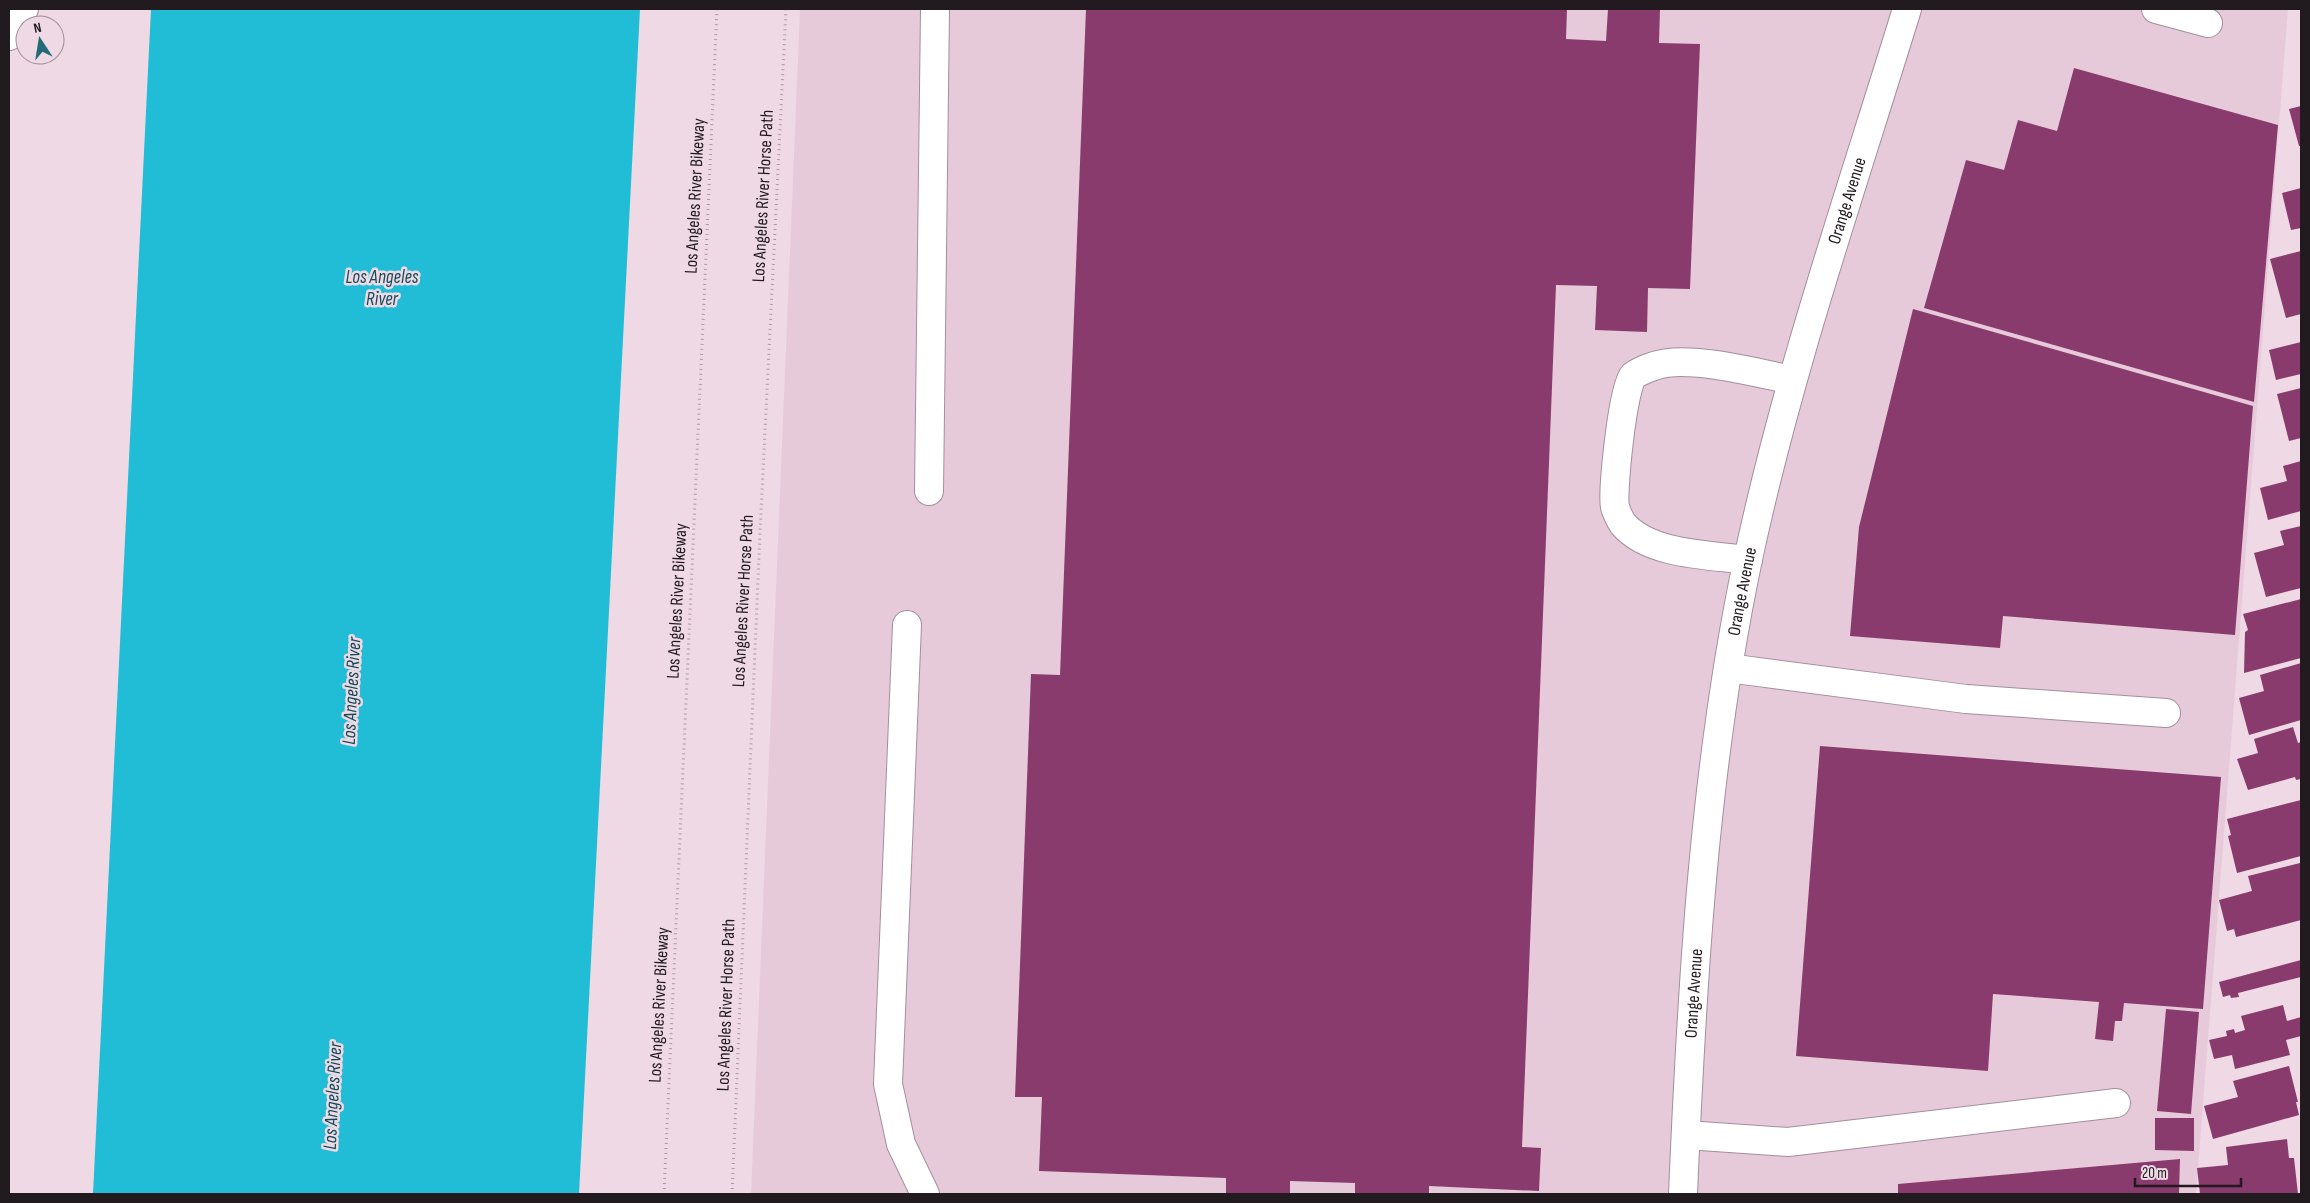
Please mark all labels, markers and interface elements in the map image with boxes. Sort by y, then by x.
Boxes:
north arrow [15,15,65,65]
text: N [32,19,43,37]
street label: Los Angeles River Horse Path [748,109,778,283]
street label: Los Angeles River Bikeway [680,118,710,274]
street label: Orange Avenue [1823,155,1870,246]
water label: Los Angeles River [346,266,419,311]
street label: Los Angeles River Horse Path [728,514,758,688]
street label: Los Angeles River Bikeway [662,523,692,679]
street label: Orange Avenue [1723,545,1761,637]
water label: Los Angeles River [338,636,366,745]
street label: Los Angeles River Horse Path [712,918,740,1092]
street label: Los Angeles River Bikeway [644,927,674,1083]
street label: Orange Avenue [1680,948,1707,1039]
water label: Los Angeles River [319,1041,347,1150]
scale bar [2135,1156,2241,1188]
text: 20 m [2142,1164,2167,1183]

